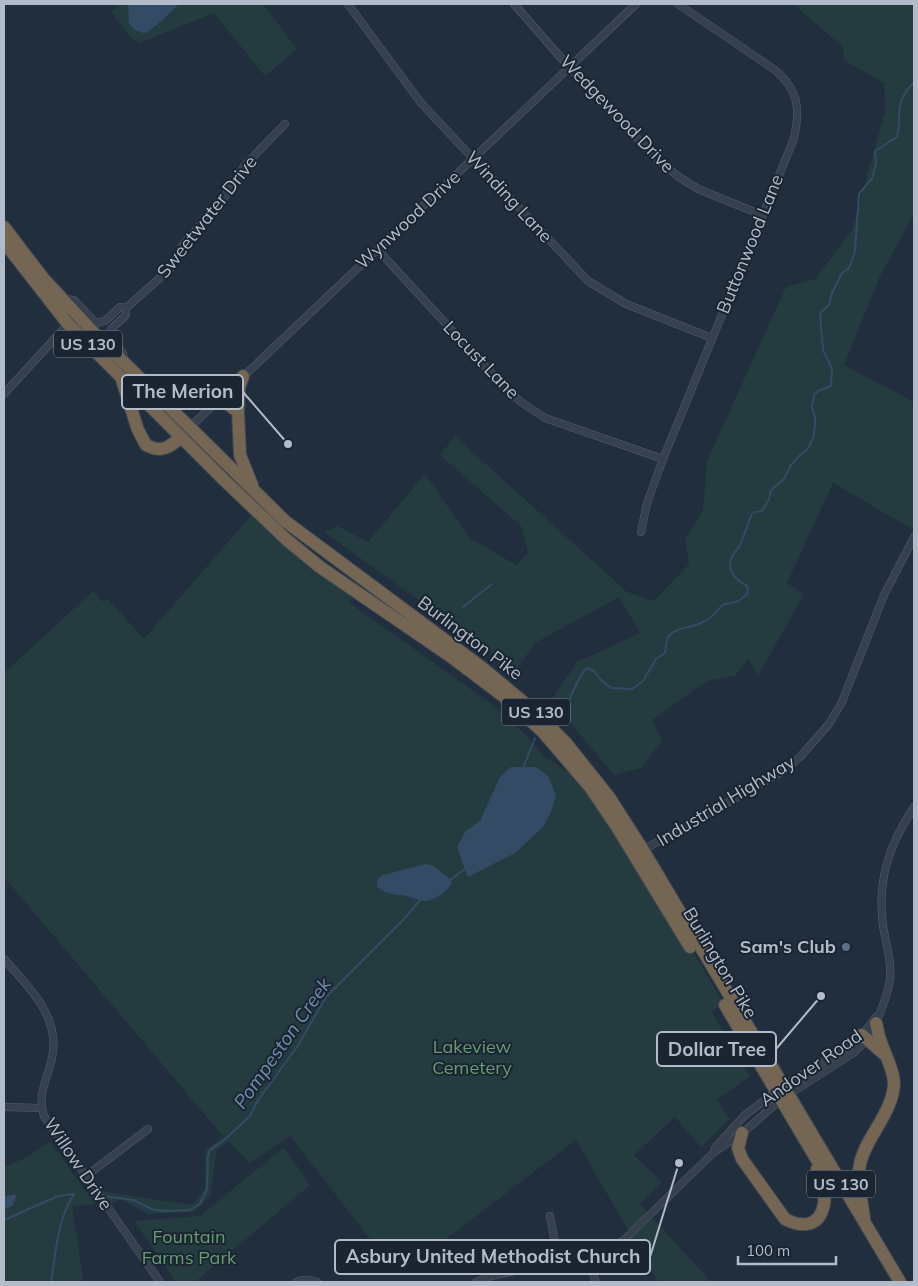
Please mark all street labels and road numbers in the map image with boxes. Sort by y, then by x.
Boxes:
street label: Wedgewood Drive [555,50,680,177]
street label: Winding Lane [461,146,558,247]
street label: Sweetwater Drive [151,151,262,283]
street label: Wynwood Drive [351,165,465,274]
street label: Buttonwood Lane [711,171,788,317]
street label: Locust Lane [438,316,524,404]
road number: US 130 [54,330,122,358]
street label: Burlington Pike [413,591,527,685]
road number: US 130 [502,699,570,726]
street label: Industrial Highway [652,750,799,851]
street label: Burlington Pike [678,903,763,1023]
street label: Andover Road [755,1024,866,1111]
street label: Willow Drive [39,1113,118,1214]
road number: US 130 [807,1170,875,1198]

